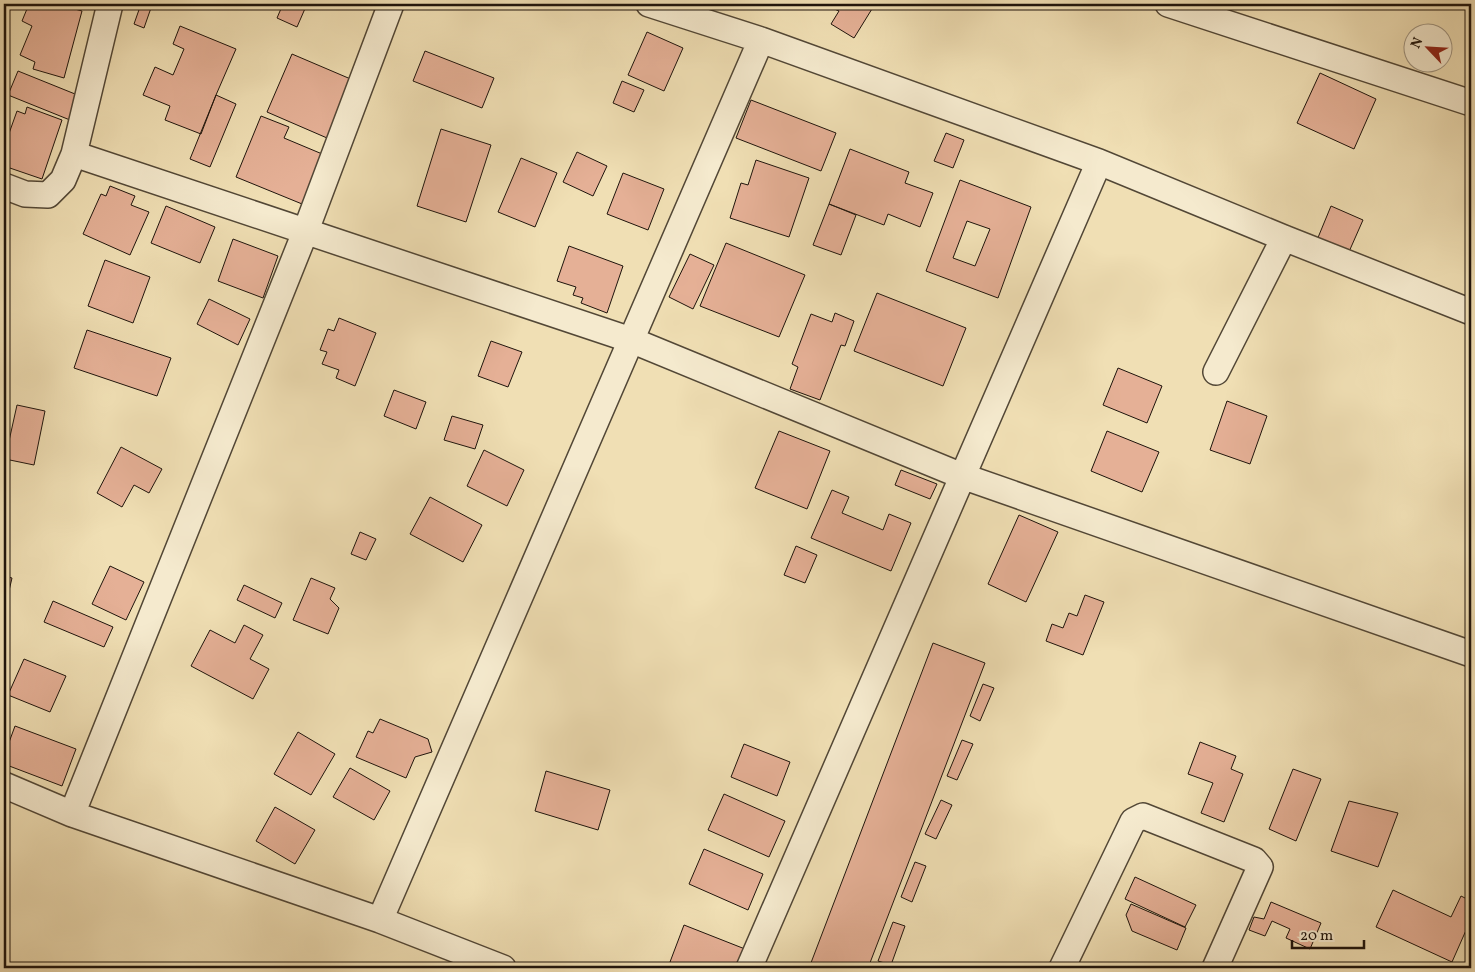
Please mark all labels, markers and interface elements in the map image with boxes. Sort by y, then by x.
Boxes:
north arrow [1402,22,1452,72]
text: N [1407,35,1428,52]
scale bar [1292,917,1365,949]
text: 20 m [1300,926,1333,947]

